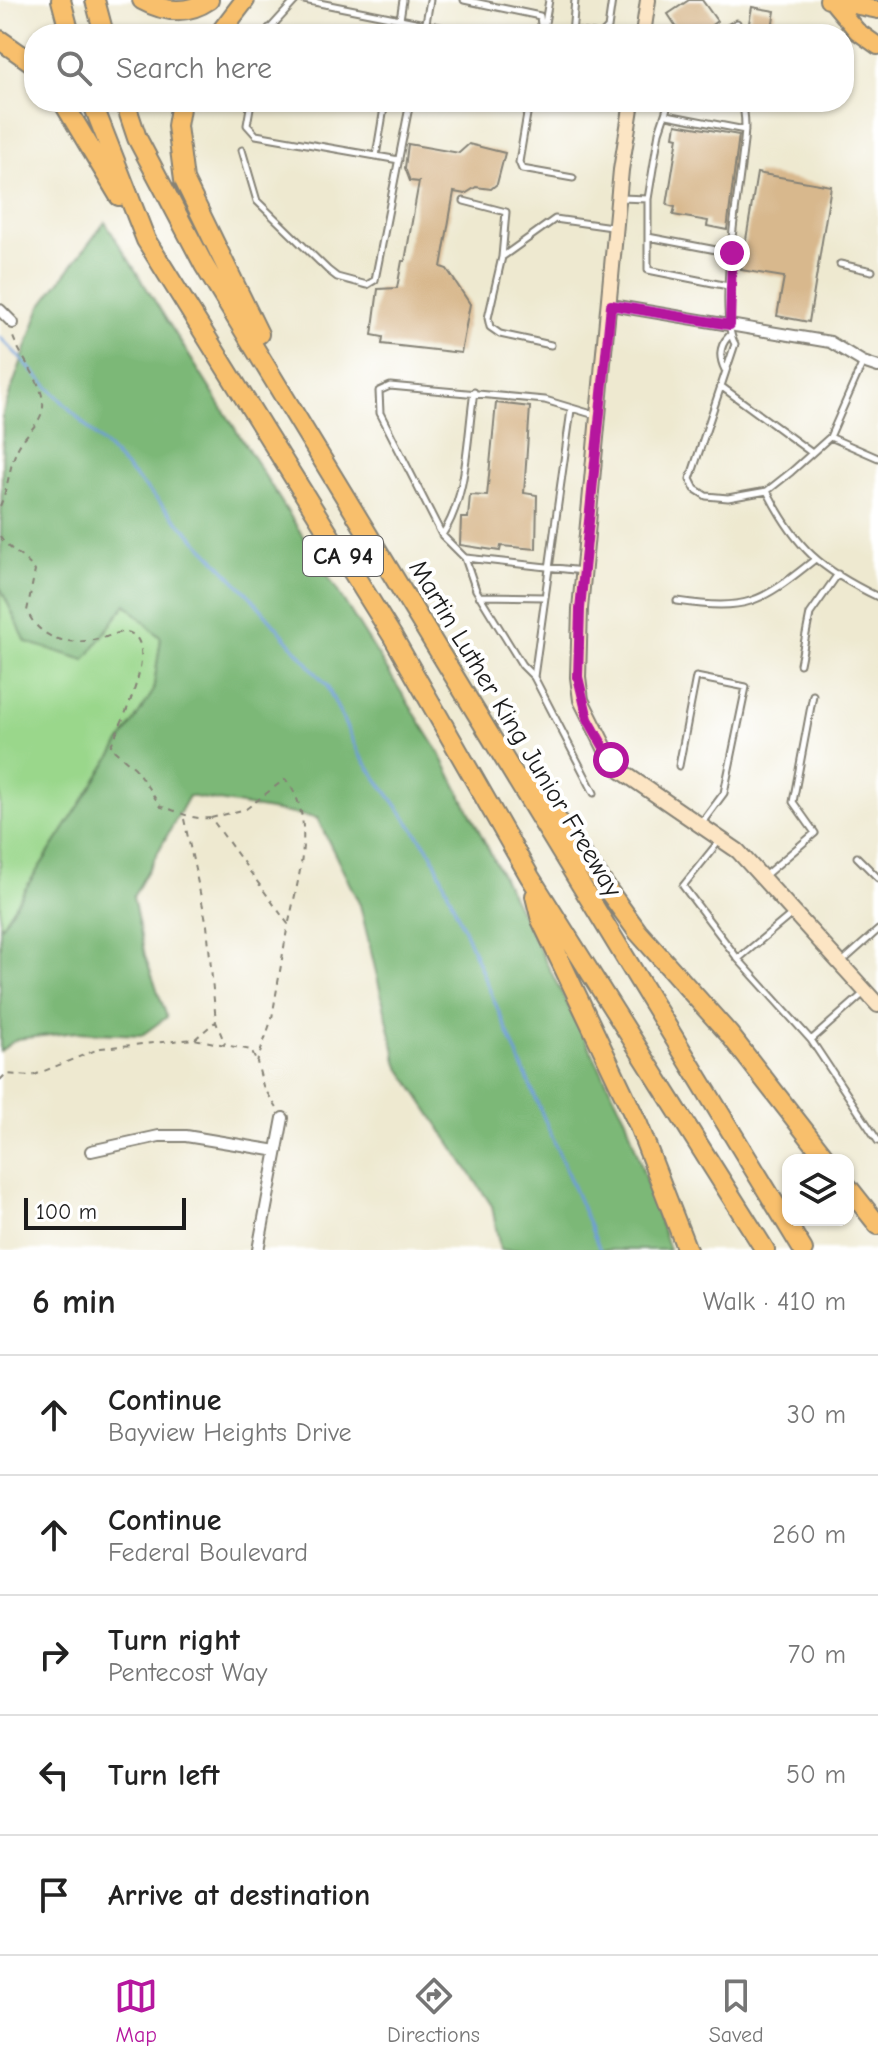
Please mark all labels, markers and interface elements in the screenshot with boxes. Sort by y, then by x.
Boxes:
search box [24,24,854,112]
icon: search [52,46,96,90]
text: Search here [116,51,272,86]
route end [714,235,750,271]
road number: CA 94 [303,536,383,576]
street label: Martin Luther King Junior Freeway [402,555,628,903]
route start [593,742,629,778]
map controls [782,1154,854,1226]
button: layers [782,1154,854,1226]
scale bar [24,1194,186,1230]
text: 100 m [36,1199,97,1225]
text: 6 min [32,1282,116,1322]
text: Walk · 410 m [703,1287,846,1317]
text: Continue [108,1383,222,1418]
icon: ahead [32,1393,76,1437]
text: 30 m [787,1400,846,1430]
text: Bayview Heights Drive [108,1418,352,1448]
text: Continue [108,1503,222,1538]
icon: ahead [32,1513,76,1557]
text: 260 m [772,1520,846,1550]
text: Federal Boulevard [108,1538,308,1568]
text: Turn right [108,1623,240,1658]
icon: right [32,1633,76,1677]
text: 70 m [788,1640,846,1670]
text: Pentecost Way [108,1658,267,1688]
icon: left [32,1753,76,1797]
text: Turn left [108,1758,220,1793]
text: 50 m [786,1760,846,1790]
icon: arrive [32,1873,76,1917]
text: Arrive at destination [108,1878,370,1913]
tab: Map [114,1974,158,2048]
tab: Directions [387,1974,480,2048]
tab: Saved [709,1974,764,2048]

